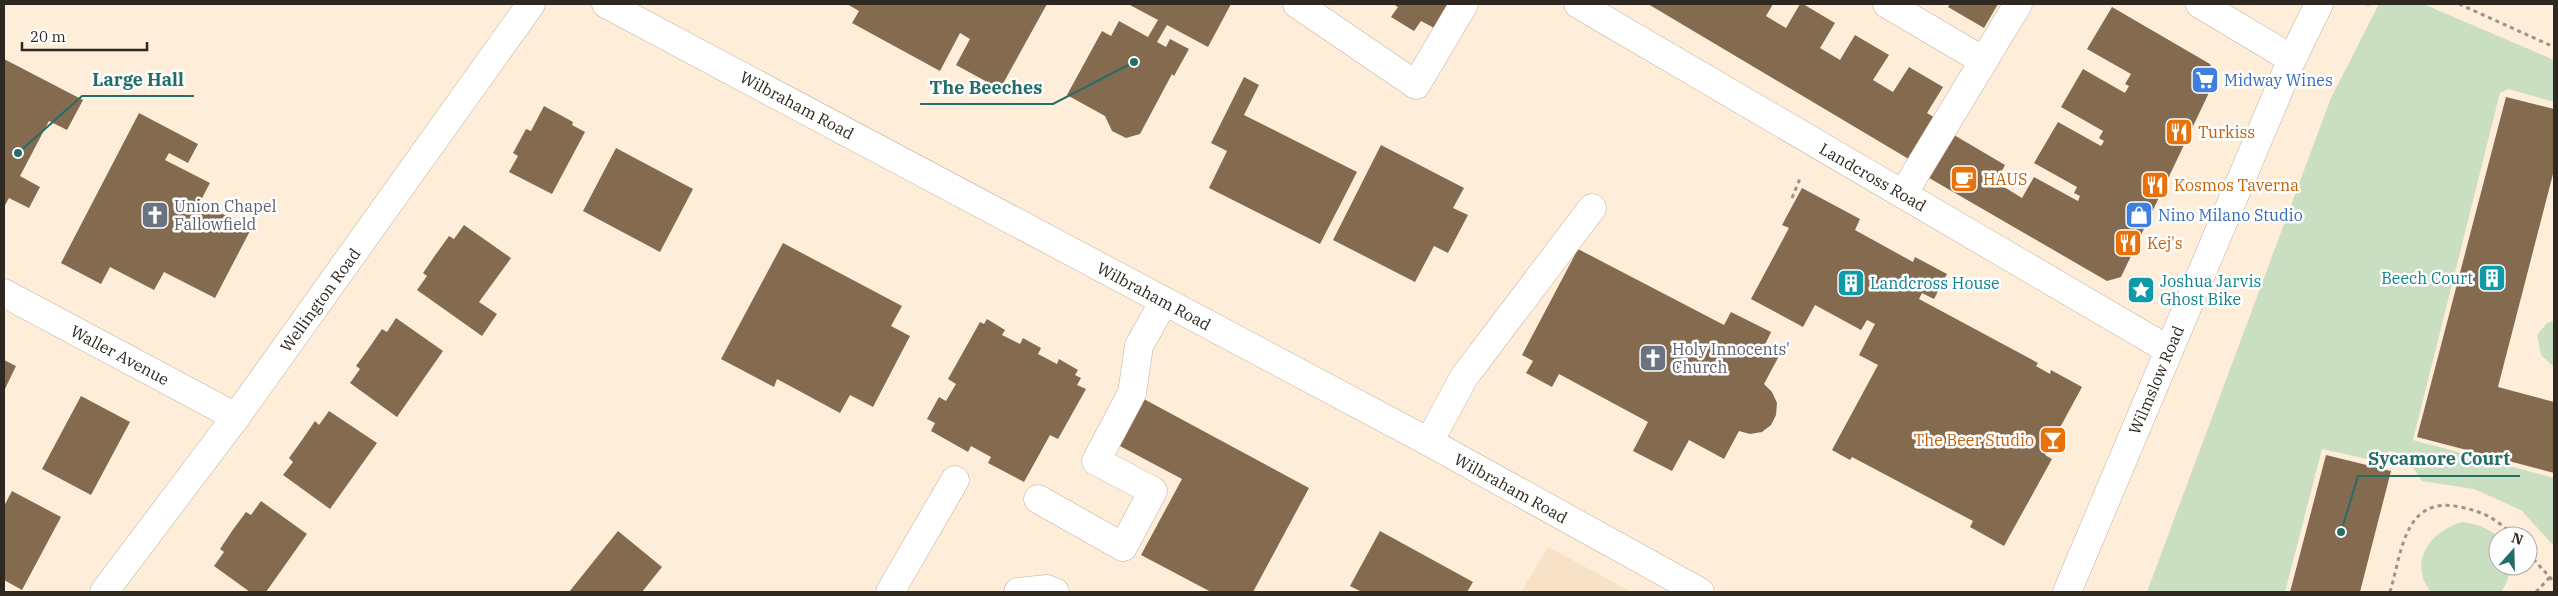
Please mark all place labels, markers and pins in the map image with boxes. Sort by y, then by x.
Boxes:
callout: Large Hall [82,63,194,96]
supermarket icon: Midway Wines [2190,65,2220,95]
place label: Midway Wines [2224,70,2333,90]
callout: The Beeches [920,71,1053,104]
restaurant icon: Turkiss [2164,117,2194,147]
place label: Turkiss [2198,122,2255,142]
cafe icon: HAUS [1949,164,1979,194]
place label: HAUS [1983,169,2027,189]
restaurant icon: Kosmos Taverna [2140,170,2170,200]
place label: Kosmos Taverna [2174,175,2299,195]
place label: Union Chapel Fallowfield [174,196,277,234]
church icon: Union Chapel Fallowfield [140,200,170,230]
shop icon: Nino Milano Studio [2124,200,2154,230]
place label: Nino Milano Studio [2158,205,2303,225]
restaurant icon: Kej's [2113,228,2143,258]
place label: Kej's [2147,233,2183,253]
building icon: Beech Court [2477,263,2507,293]
building icon: Landcross House [1836,268,1866,298]
place label: Beech Court [2381,268,2473,288]
place label: Joshua Jarvis Ghost Bike [2160,271,2261,309]
place label: Landcross House [1870,273,2000,293]
place icon: Joshua Jarvis Ghost Bike [2126,275,2156,305]
place label: Holy Innocents' Church [1672,339,1790,377]
church icon: Holy Innocents' Church [1638,343,1668,373]
bar icon: The Beer Studio [2038,425,2068,455]
place label: The Beer Studio [1914,430,2034,450]
callout: Sycamore Court [2358,443,2520,476]

